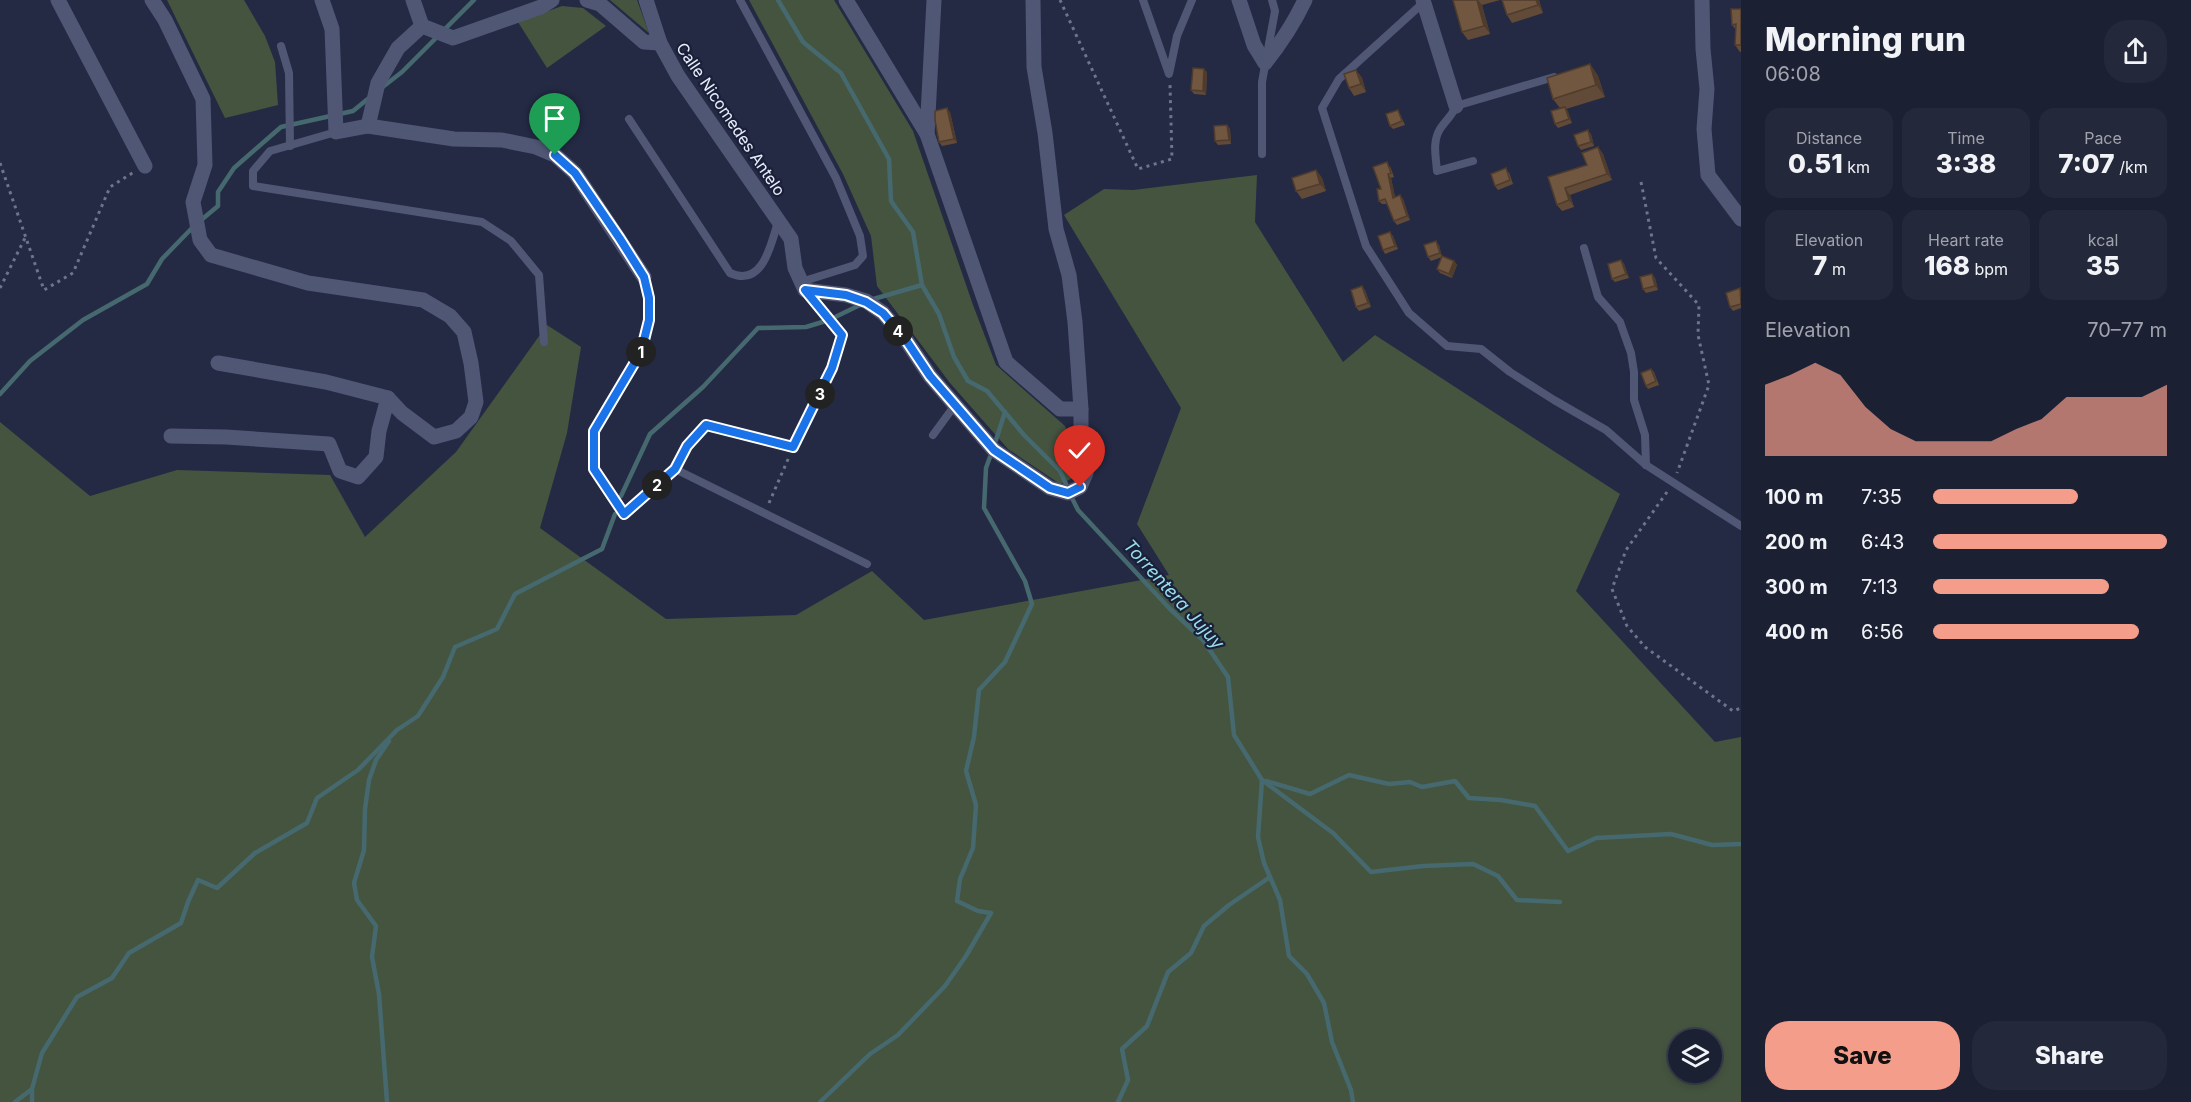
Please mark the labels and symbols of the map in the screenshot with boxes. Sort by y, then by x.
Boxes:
street label: Calle Nicomedes Antelo [672,39,790,199]
pin [529,93,580,155]
pin: 4 [883,316,913,346]
pin: 1 [626,337,656,367]
pin: 3 [805,379,835,409]
pin [1054,425,1105,487]
pin: 2 [642,470,672,500]
water label: Torrentera Jujuy [1119,535,1229,654]

